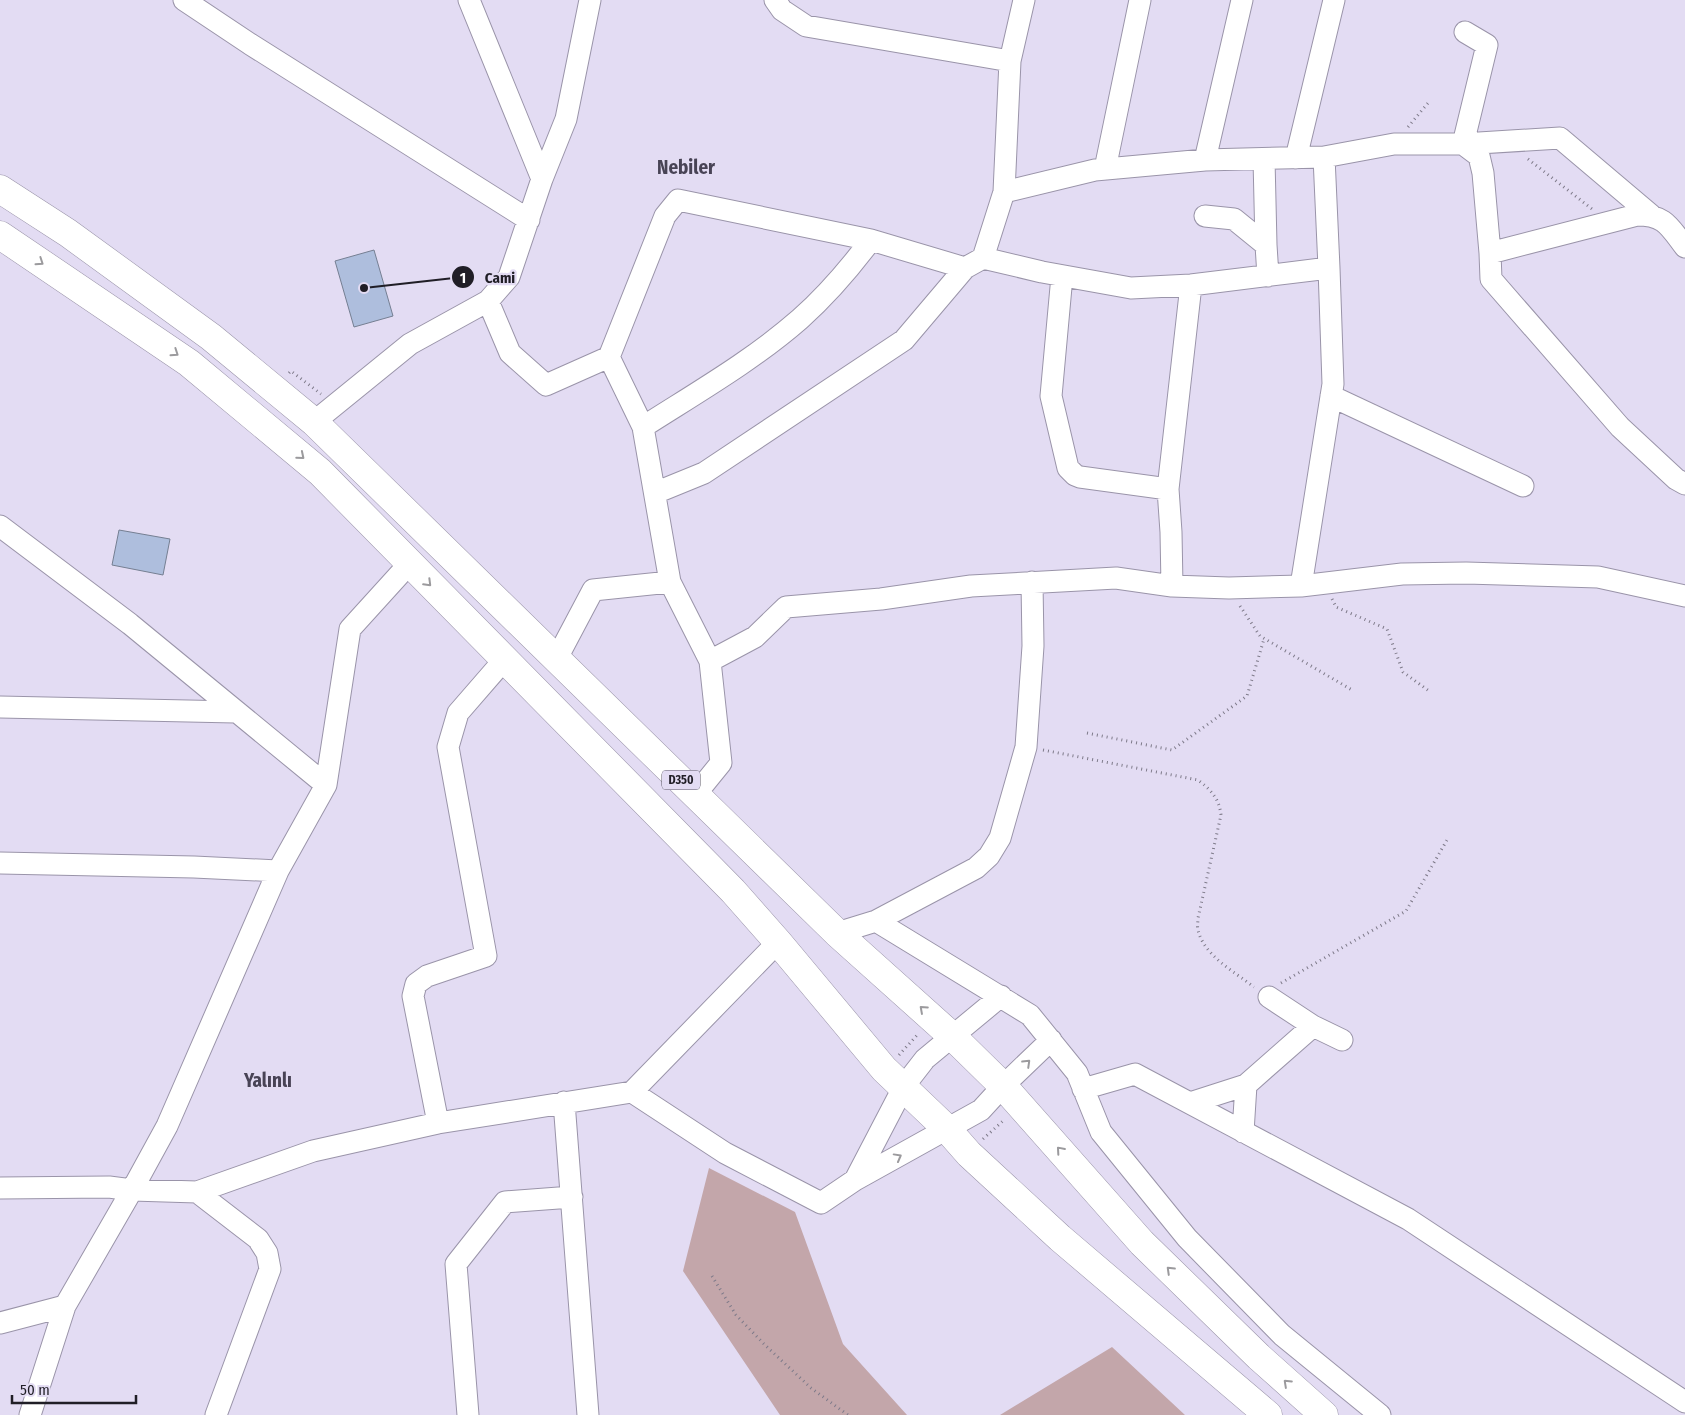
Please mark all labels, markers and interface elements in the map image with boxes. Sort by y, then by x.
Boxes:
district label: Nebiler [657,156,716,179]
one-way arrow [35,256,44,265]
callout: Cami [450,262,526,292]
text: 1 [460,269,466,287]
text: Cami [485,269,515,287]
one-way arrow [169,347,179,356]
one-way arrow [295,451,304,460]
one-way arrow [422,577,431,586]
road number: D350 [662,770,700,790]
one-way arrow [919,1006,928,1015]
one-way arrow [1022,1060,1031,1069]
district label: Yalınlı [243,1069,292,1092]
one-way arrow [1057,1147,1066,1156]
one-way arrow [893,1153,902,1163]
one-way arrow [1167,1267,1176,1276]
scale bar [12,1372,136,1404]
one-way arrow [1284,1379,1293,1388]
text: 50 m [20,1381,50,1399]

